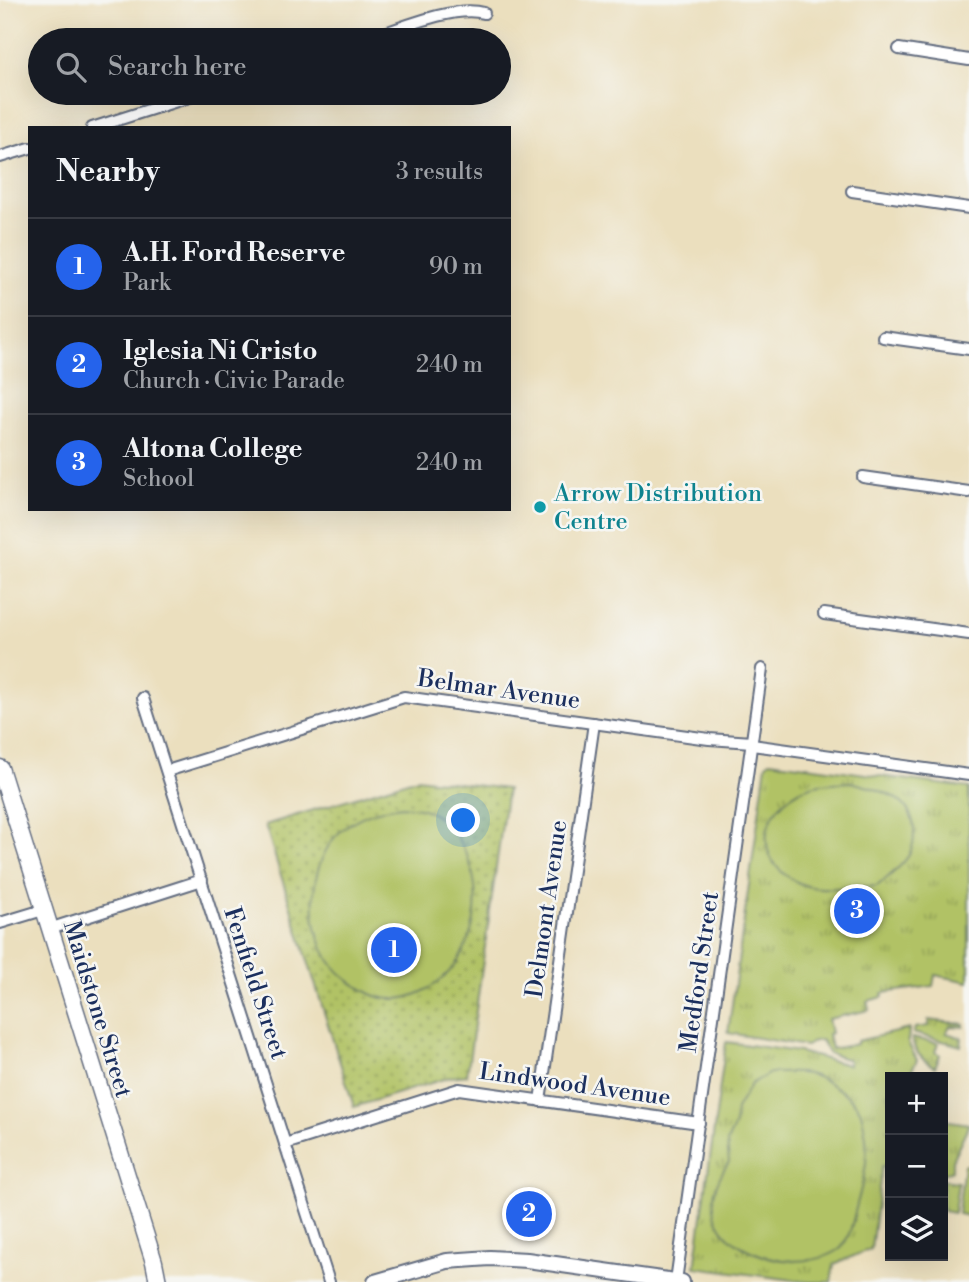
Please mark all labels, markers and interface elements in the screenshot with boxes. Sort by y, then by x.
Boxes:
search box [28,28,511,105]
icon: search [52,48,90,86]
text: Search here [108,51,247,83]
text: Nearby [56,153,160,191]
text: 3 results [396,158,483,186]
text: A.H. Ford Reserve [123,237,346,269]
text: 1 [73,253,85,281]
text: 90 m [429,253,483,281]
text: Park [123,269,171,297]
text: Iglesia Ni Cristo [123,335,317,367]
text: 2 [72,351,86,379]
text: 240 m [416,351,483,379]
text: Church · Civic Parade [123,367,345,395]
text: Altona College [123,433,303,465]
text: 3 [72,449,86,477]
text: 240 m [416,449,483,477]
text: School [123,465,194,493]
place label: Arrow Distribution Centre [553,479,762,537]
marker: Arrow Distribution Centre [532,499,548,515]
street label: Belmar Avenue [415,664,582,716]
your location [446,803,480,837]
street label: Delmont Avenue [520,818,574,1000]
pin: 3 [834,885,880,937]
street label: Medford Street [674,889,726,1055]
street label: Fenfield Street [216,903,294,1064]
street label: Maidstone Street [56,917,138,1102]
pin: 1 [371,924,417,976]
street label: Lindwood Avenue [477,1057,672,1113]
map controls [885,1072,948,1261]
button: + [885,1072,948,1135]
button: − [885,1135,948,1198]
pin: 2 [506,1188,552,1240]
button: layers [885,1198,948,1261]

